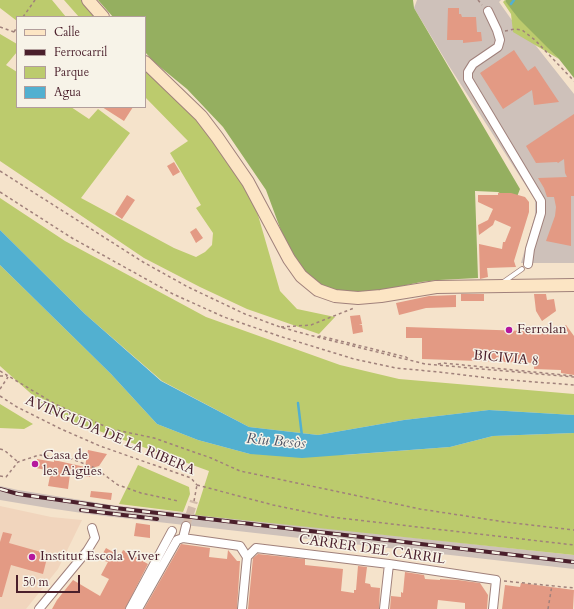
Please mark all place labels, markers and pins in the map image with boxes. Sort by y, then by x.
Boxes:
place label: Ferrolan [517,322,567,338]
marker: Ferrolan [504,325,514,335]
place label: Casa de les Aigües [43,448,102,480]
marker: Casa de les Aigües [30,459,40,469]
place label: Institut Escola Viver [40,549,159,565]
marker: Institut Escola Viver [27,552,37,562]

